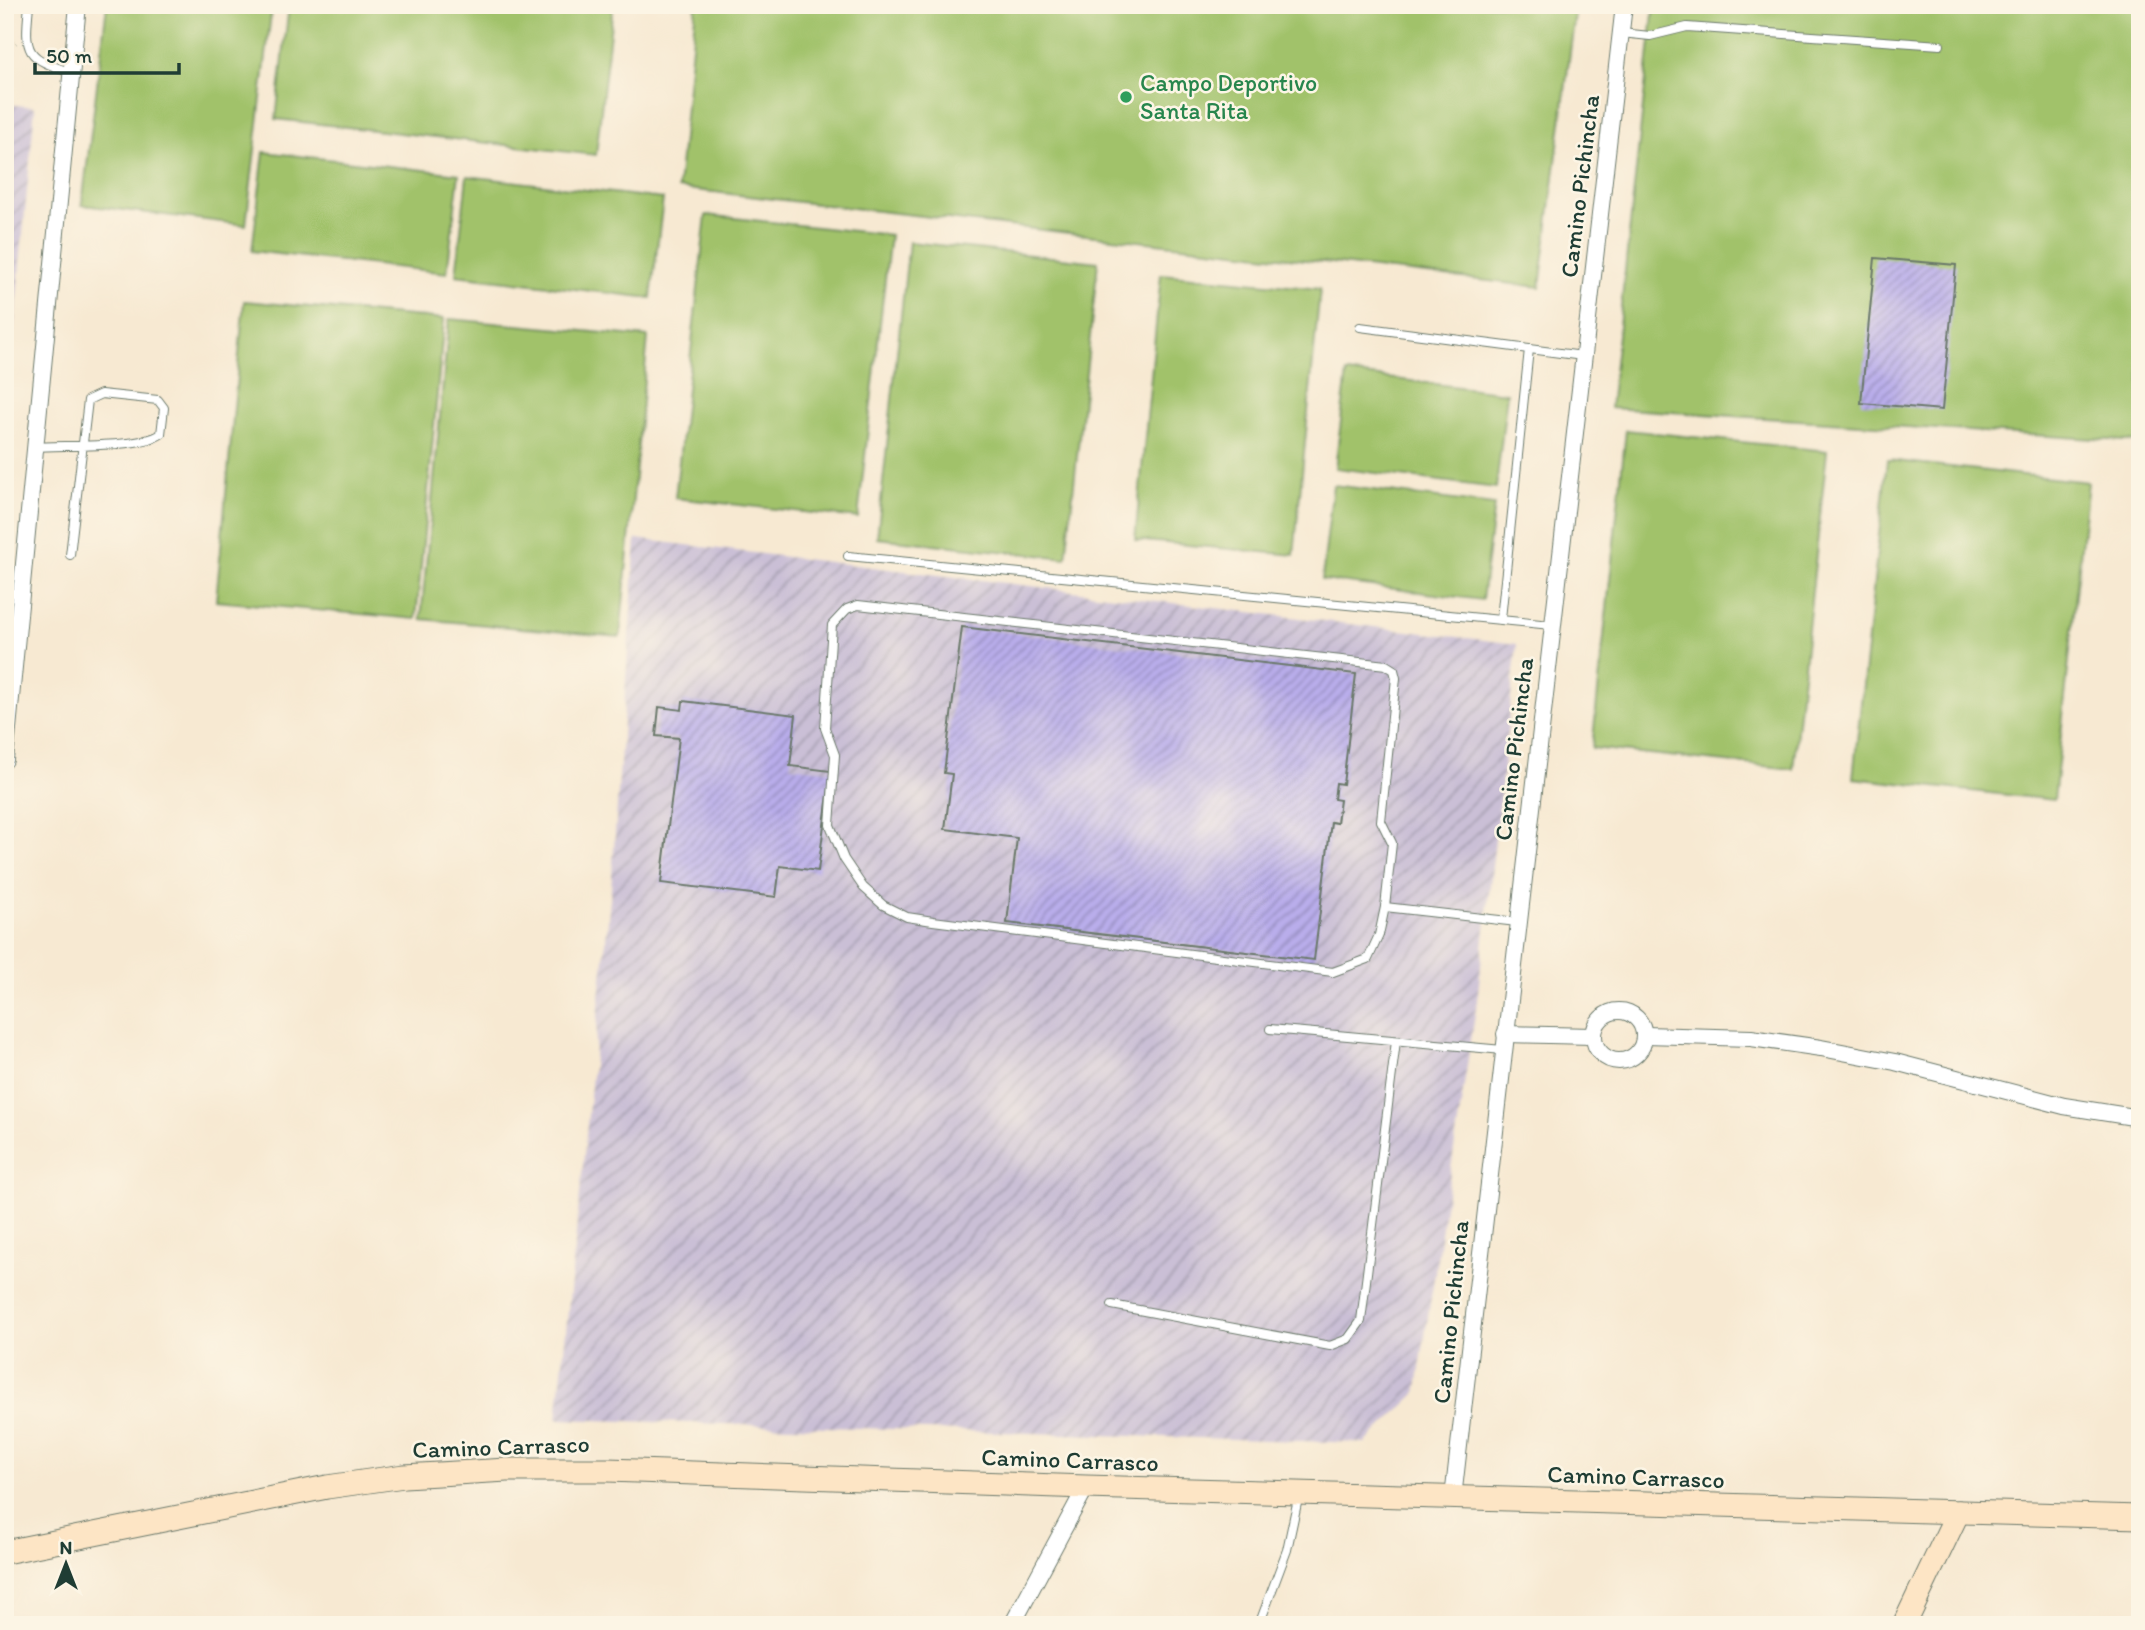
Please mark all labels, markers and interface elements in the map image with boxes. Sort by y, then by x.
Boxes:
scale bar [35,32,178,76]
text: 50 m [46,43,93,68]
place label: Campo Deportivo Santa Rita [1140,68,1317,125]
marker: Campo Deportivo Santa Rita [1118,89,1134,105]
street label: Camino Pichincha [1554,92,1605,279]
street label: Camino Pichincha [1488,655,1539,842]
street label: Camino Pichincha [1426,1218,1475,1405]
street label: Camino Carrasco [412,1429,590,1464]
street label: Camino Carrasco [981,1442,1159,1477]
street label: Camino Carrasco [1547,1459,1725,1494]
north arrow [32,1528,102,1598]
text: N [60,1536,72,1559]

